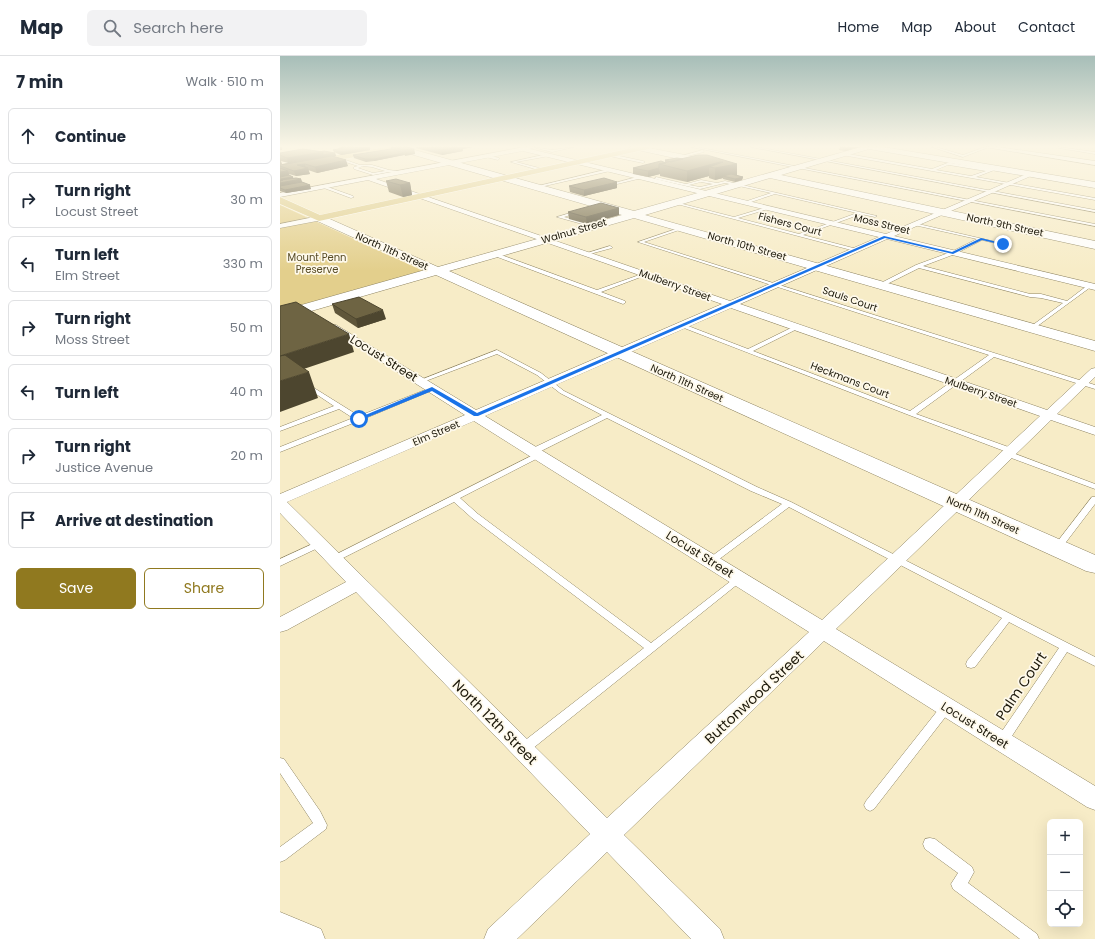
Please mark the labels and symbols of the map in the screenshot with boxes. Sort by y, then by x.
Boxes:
street label: Fishers Court [757,208,824,240]
street label: Moss Street [852,210,912,238]
street label: North 9th Street [965,210,1045,241]
street label: Walnut Street [540,214,609,247]
street label: North 11th Street [353,228,431,274]
street label: North 10th Street [706,228,789,265]
route end [994,235,1012,253]
park label: Mount Penn Preserve [288,250,346,277]
street label: Mulberry Street [637,265,713,305]
street label: Sauls Court [820,283,880,316]
street label: Locust Street [347,330,421,386]
street label: Heckmans Court [808,358,892,402]
street label: North 11th Street [648,360,726,406]
street label: Mulberry Street [943,373,1019,411]
route start [350,410,368,428]
street label: Elm Street [410,416,462,450]
street label: North 11th Street [944,492,1022,538]
street label: Locust Street [663,526,737,582]
street label: Buttonwood Street [700,646,808,748]
street label: Palm Court [991,648,1051,724]
street label: North 12th Street [448,675,542,769]
street label: Locust Street [938,697,1012,753]

